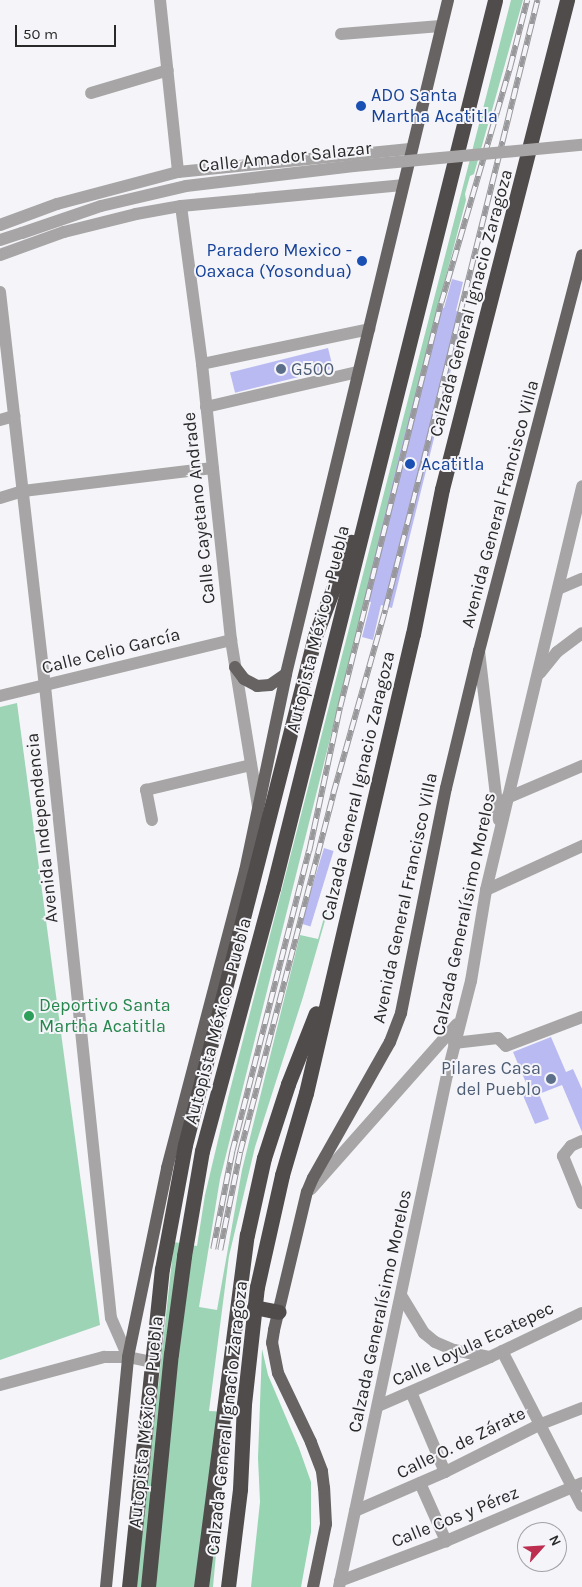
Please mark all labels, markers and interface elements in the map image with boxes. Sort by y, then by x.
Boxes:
scale bar [18,15,119,47]
text: 50 m [23,25,58,43]
place label: ADO Santa Martha Acatitla [371,85,498,128]
marker: ADO Santa Martha Acatitla [355,100,367,112]
street label: Calle Amador Salazar [198,137,372,177]
street label: Calzada General Ignacio Zaragoza [425,167,517,439]
place label: Paradero Mexico - Oaxaca (Yosondua) [195,240,352,282]
marker: Paradero Mexico - Oaxaca (Yosondua) [356,255,368,267]
place label: G500 [291,358,334,380]
marker: G500 [275,363,287,375]
street label: Avenida General Francisco Villa [456,378,544,630]
street label: Calle Cayetano Andrade [178,411,220,605]
place label: Acatitla [421,453,484,475]
marker: Acatitla [403,457,417,471]
street label: Autopista México - Puebla [282,523,354,735]
street label: Calle Celio García [40,623,182,679]
street label: Calzada General Ignacio Zaragoza [316,649,400,923]
street label: Avenida Independencia [21,732,63,924]
street label: Avenida General Francisco Villa [368,771,442,1025]
street label: Calzada Generalísimo Morelos [428,790,500,1038]
street label: Autopista México - Puebla [180,915,256,1127]
place label: Deportivo Santa Martha Acatitla [39,995,171,1038]
marker: Deportivo Santa Martha Acatitla [23,1010,35,1022]
place label: Pilares Casa del Pueblo [441,1058,541,1100]
marker: Pilares Casa del Pueblo [545,1073,557,1085]
street label: Calzada Generalísimo Morelos [344,1187,416,1435]
street label: Calzada General Ignacio Zaragoza [202,1280,252,1556]
street label: Calle Loyula Ecatepec [389,1297,557,1391]
street label: Autopista México - Puebla [124,1315,168,1529]
street label: Calle O. de Zárate [393,1402,529,1484]
street label: Calle Cos y Pérez [388,1482,522,1552]
north arrow [517,1522,567,1572]
text: N [545,1532,565,1549]

